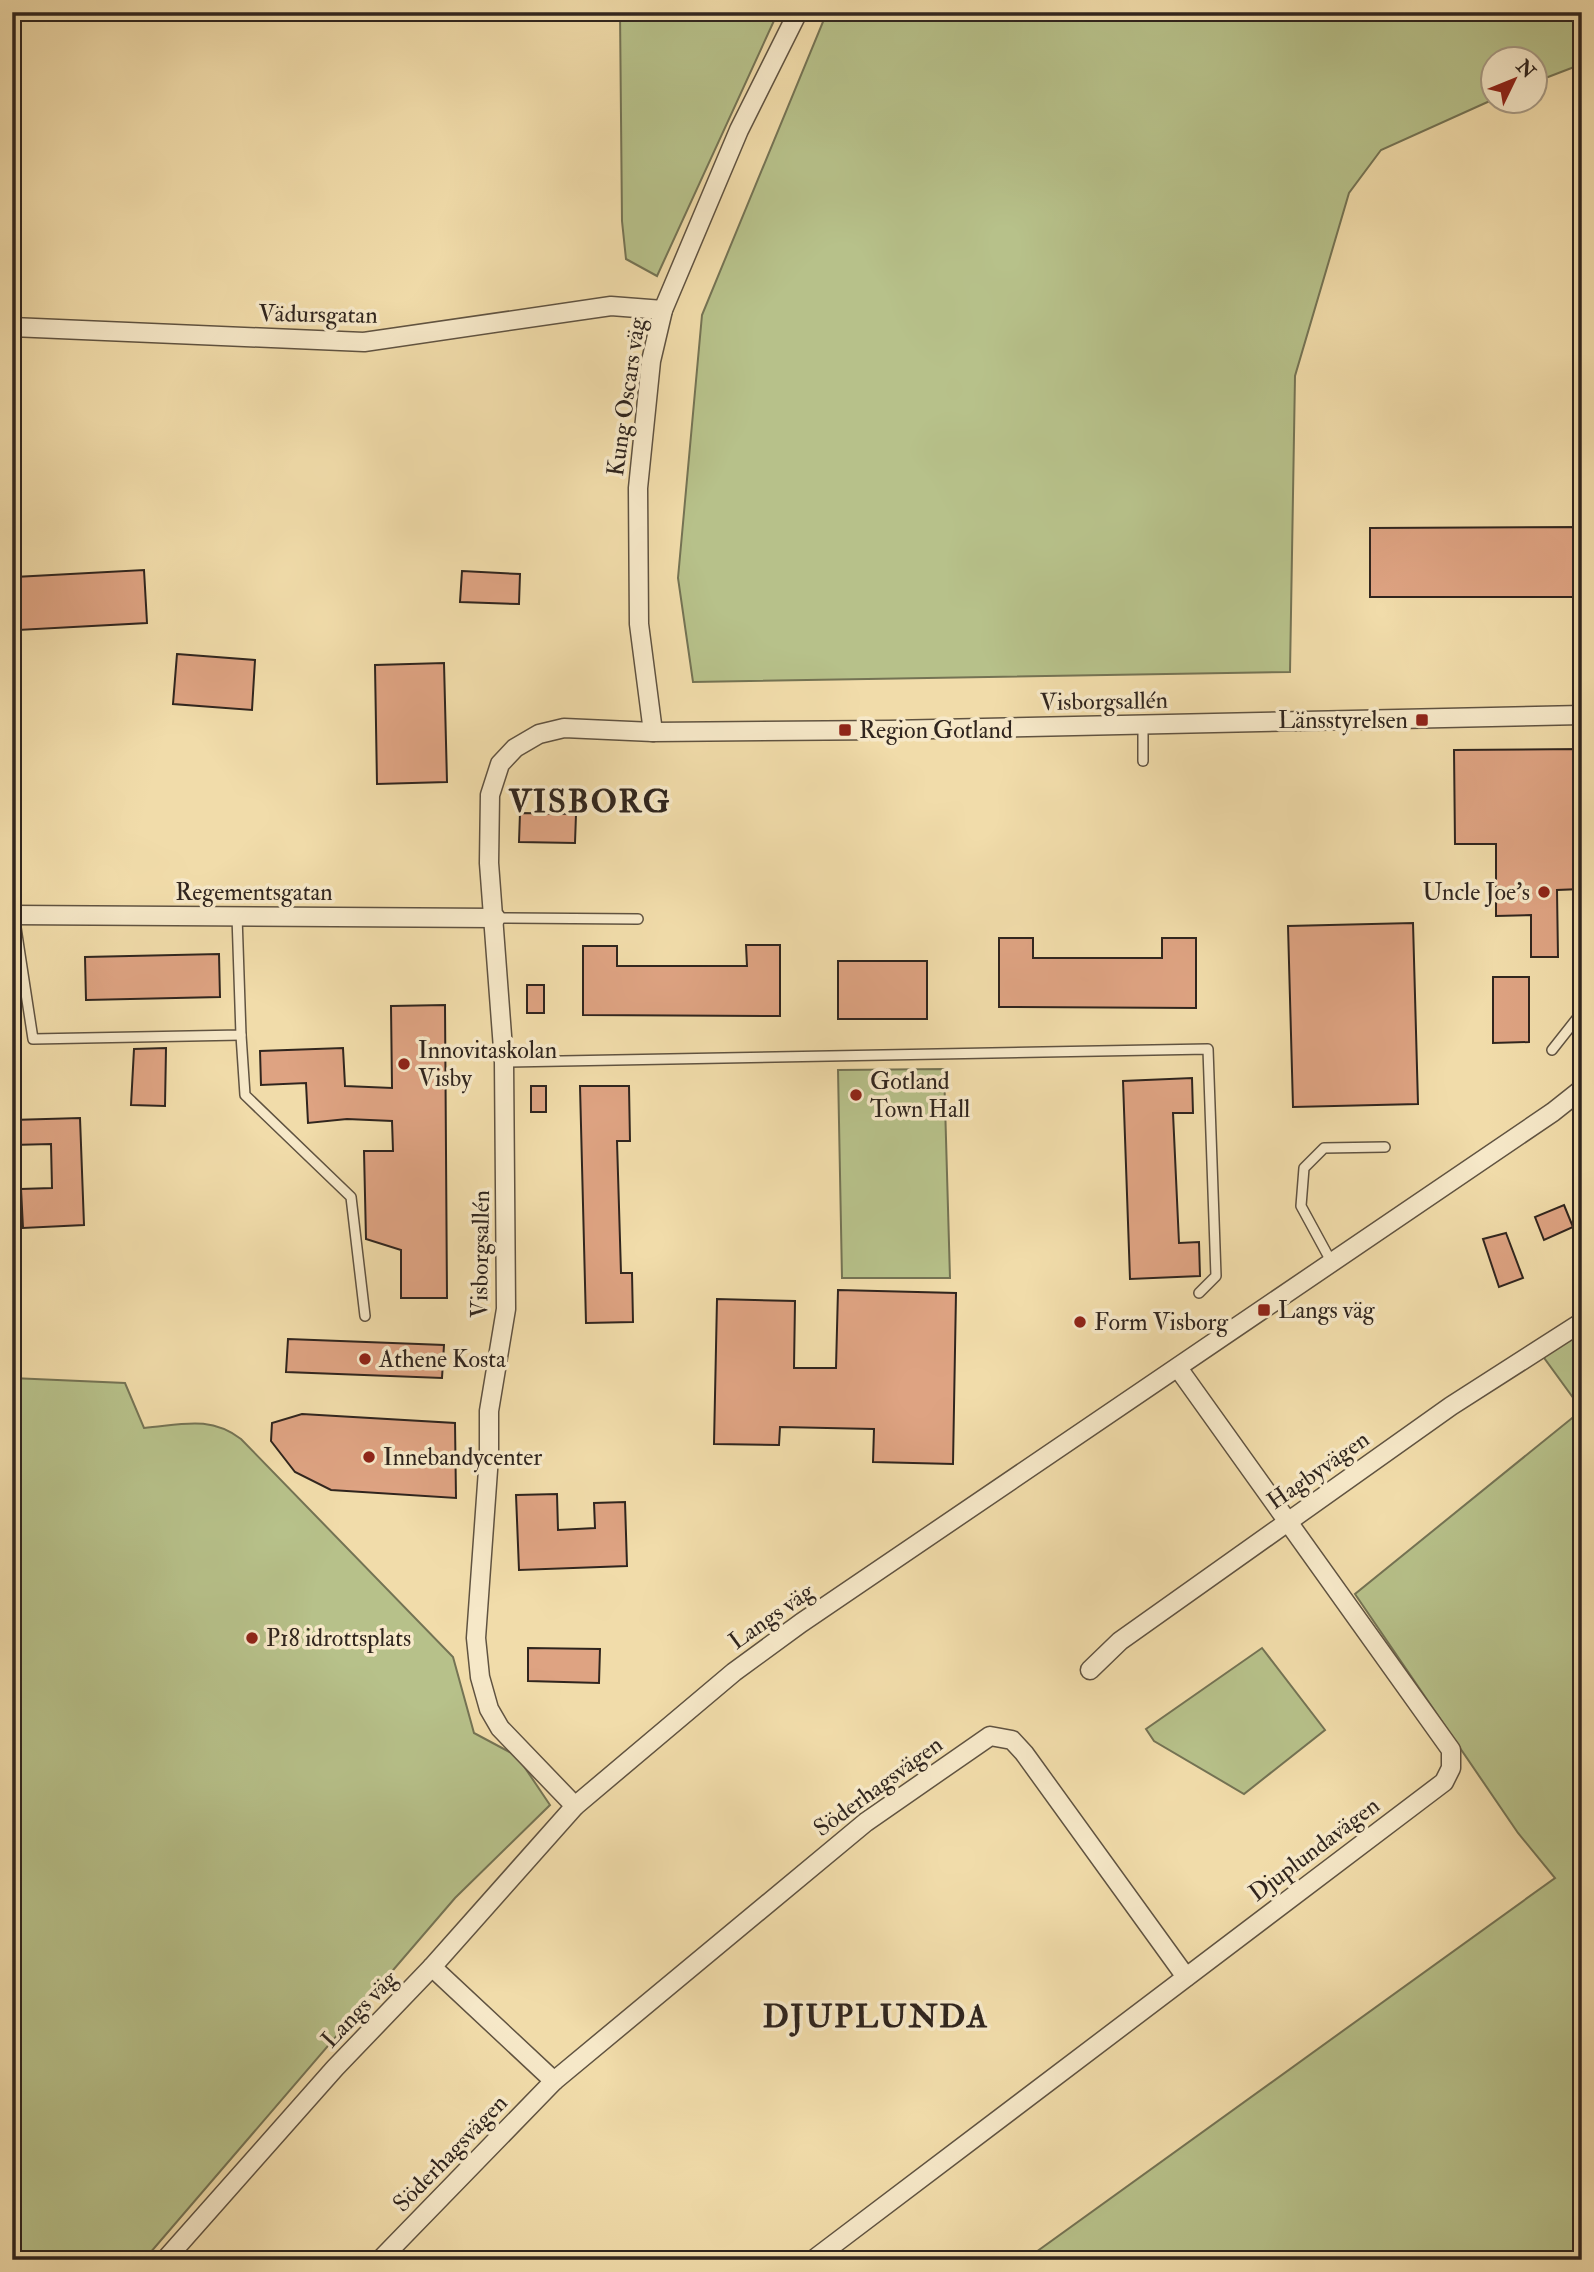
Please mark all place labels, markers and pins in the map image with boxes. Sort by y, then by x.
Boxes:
place label: Länsstyrelsen [1278,705,1408,736]
marker: Länsstyrelsen [1414,712,1430,728]
place label: Region Gotland [859,715,1013,746]
marker: Region Gotland [837,722,853,738]
place label: Uncle Joe's [1423,877,1530,908]
marker: Uncle Joe's [1536,884,1552,900]
place label: Innovitaskolan Visby [418,1035,557,1094]
marker: Innovitaskolan Visby [396,1056,412,1072]
place label: Gotland Town Hall [870,1066,970,1125]
marker: Gotland Town Hall [848,1087,864,1103]
place label: Langs väg [1278,1295,1376,1326]
marker: Langs väg [1256,1302,1272,1318]
place label: Form Visborg [1094,1307,1229,1338]
marker: Form Visborg [1072,1314,1088,1330]
place label: Athene Kosta [378,1344,507,1375]
marker: Athene Kosta [357,1351,373,1367]
place label: Innebandycenter [383,1442,542,1473]
marker: Innebandycenter [361,1449,377,1465]
place label: P18 idrottsplats [266,1623,411,1654]
marker: P18 idrottsplats [244,1630,260,1646]

